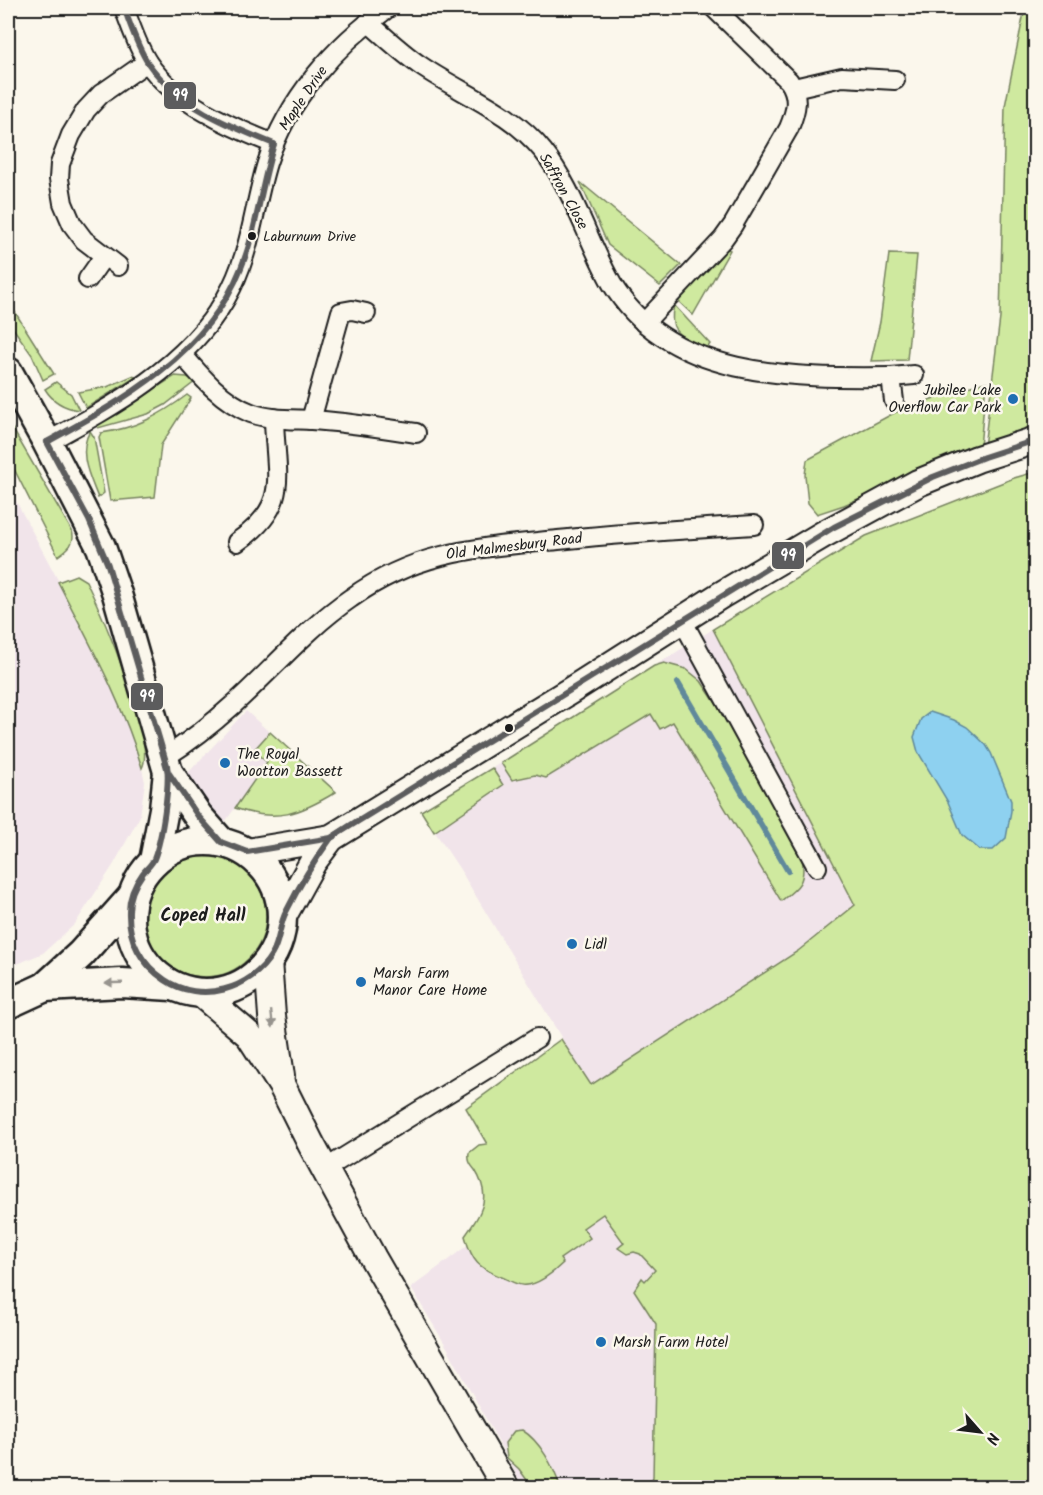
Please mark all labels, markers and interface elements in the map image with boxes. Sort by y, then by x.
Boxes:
street label: Maple Drive [273,61,335,136]
line badge: 99 [163,81,197,110]
text: 99 [172,84,188,109]
street label: Saffron Close [532,149,594,235]
place label: Laburnum Drive [263,226,357,248]
marker: Laburnum Drive [246,230,258,242]
place label: Jubilee Lake Overflow Car Park [889,379,1002,420]
marker: Jubilee Lake Overflow Car Park [1006,392,1020,406]
street label: Old Malmesbury Road [445,527,584,567]
line badge: 99 [771,541,805,570]
text: 99 [780,544,796,569]
line badge: 99 [130,682,164,711]
text: 99 [139,685,155,710]
unlabelled marker [503,722,515,734]
place label: The Royal Wootton Bassett [237,743,343,784]
marker: The Royal Wootton Bassett [218,756,232,770]
district label: Coped Hall [161,902,246,931]
place label: Lidl [584,933,607,957]
marker: Lidl [565,937,579,951]
place label: Marsh Farm Manor Care Home [373,962,487,1003]
marker: Marsh Farm Manor Care Home [354,975,368,989]
one-way arrow [105,979,124,988]
one-way arrow [267,1009,277,1028]
place label: Marsh Farm Hotel [613,1331,728,1355]
marker: Marsh Farm Hotel [594,1335,608,1349]
north arrow [950,1402,1010,1462]
text: N [979,1428,1005,1449]

